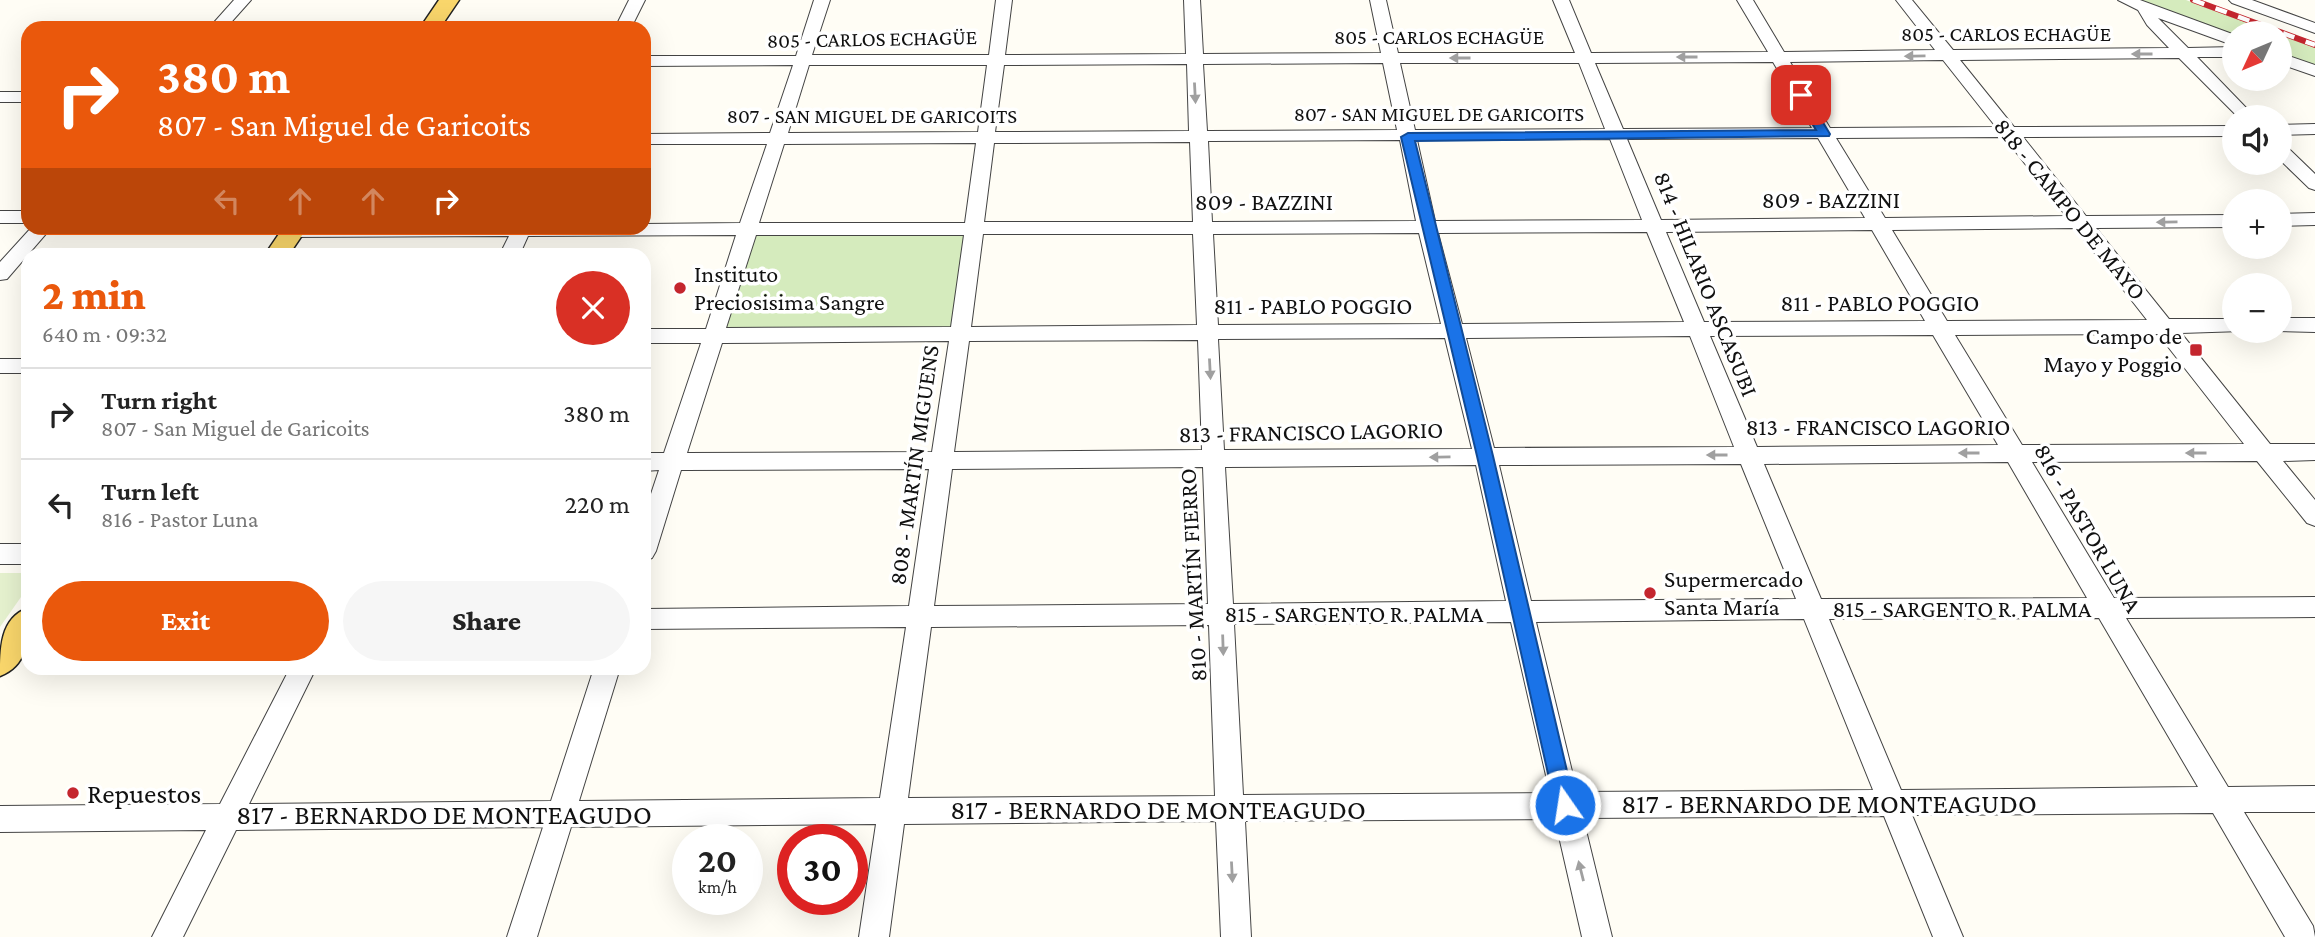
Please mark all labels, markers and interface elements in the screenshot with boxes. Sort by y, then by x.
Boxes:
north arrow [2222,21,2292,91]
map controls [2222,21,2292,343]
street label: 805 - CARLOS ECHAGÜE [1901,22,2111,46]
street label: 805 - CARLOS ECHAGÜE [767,25,977,53]
street label: 805 - CARLOS ECHAGÜE [1334,25,1544,49]
one-way arrow [2131,48,2153,60]
icon: right [42,49,133,140]
text: 380 m [157,49,290,104]
one-way arrow [1903,50,1925,62]
one-way arrow [1676,51,1698,63]
one-way arrow [1448,52,1470,64]
pin [1771,65,1831,125]
icon: arrive [1782,76,1820,114]
one-way arrow [1190,82,1201,104]
street label: 807 - SAN MIGUEL DE GARICOITS [1294,102,1584,126]
street label: 807 - SAN MIGUEL DE GARICOITS [727,104,1017,128]
button: sound [2222,105,2292,175]
text: 807 - San Miguel de Garicoits [157,107,531,143]
street label: 818 - CAMPO DE MAYO [1989,112,2152,305]
street label: 814 - HILARIO ASCASUBI [1649,167,1764,400]
icon: left [208,182,246,220]
icon: ahead [281,182,319,220]
icon: ahead [354,182,392,220]
icon: right [427,182,465,220]
street label: 809 - BAZZINI [1762,186,1900,213]
street label: 809 - BAZZINI [1195,188,1333,215]
button: + [2222,189,2292,259]
one-way arrow [2155,216,2177,227]
place label: Instituto Preciosisima Sangre [694,260,884,315]
text: 2 min [42,271,146,318]
button: close [556,271,630,345]
button: − [2222,273,2292,343]
marker: Instituto Preciosisima Sangre [672,280,688,296]
street label: 811 - PABLO POGGIO [1781,289,1979,316]
street label: 811 - PABLO POGGIO [1214,292,1412,319]
text: 640 m · 09:32 [42,321,167,347]
place label: Campo de Mayo y Poggio [2043,322,2182,377]
marker: Campo de Mayo y Poggio [2188,342,2204,358]
street label: 808 - MARTÍN MIGUENS [883,343,944,587]
one-way arrow [1204,358,1215,380]
text: Turn right [101,386,217,415]
icon: right [42,395,80,433]
text: 380 m [563,399,630,428]
street label: 813 - FRANCISCO LAGORIO [1746,413,2010,440]
text: 807 - San Miguel de Garicoits [101,415,370,441]
street label: 813 - FRANCISCO LAGORIO [1178,416,1444,447]
street label: 816 - PASTOR LUNA [2029,439,2148,617]
one-way arrow [1957,447,1979,459]
one-way arrow [2185,447,2207,459]
one-way arrow [1705,449,1727,461]
one-way arrow [1429,451,1451,462]
street label: 810 - MARTÍN FIERRO [1173,468,1212,682]
text: Turn left [101,477,199,506]
icon: left [42,486,80,524]
text: 220 m [565,490,630,519]
text: 816 - Pastor Luna [101,506,258,532]
place label: Supermercado Santa María [1664,565,1803,620]
button: Exit [42,581,329,661]
button: Share [343,581,630,661]
marker: Supermercado Santa María [1642,585,1658,601]
street label: 815 - SARGENTO R. PALMA [1833,595,2092,622]
street label: 815 - SARGENTO R. PALMA [1225,600,1484,627]
one-way arrow [1218,634,1229,656]
position arrow [1528,768,1602,842]
place label: Repuestos [87,778,201,809]
marker: Repuestos [65,785,81,801]
street label: 817 - BERNARDO DE MONTEAGUDO [1621,788,2037,819]
street label: 817 - BERNARDO DE MONTEAGUDO [950,794,1366,825]
street label: 817 - BERNARDO DE MONTEAGUDO [236,799,652,830]
speed limit sign: 30 [777,824,868,915]
text: 20 [698,841,737,880]
one-way arrow [1575,860,1586,882]
one-way arrow [1227,861,1238,883]
text: km/h [698,877,737,897]

